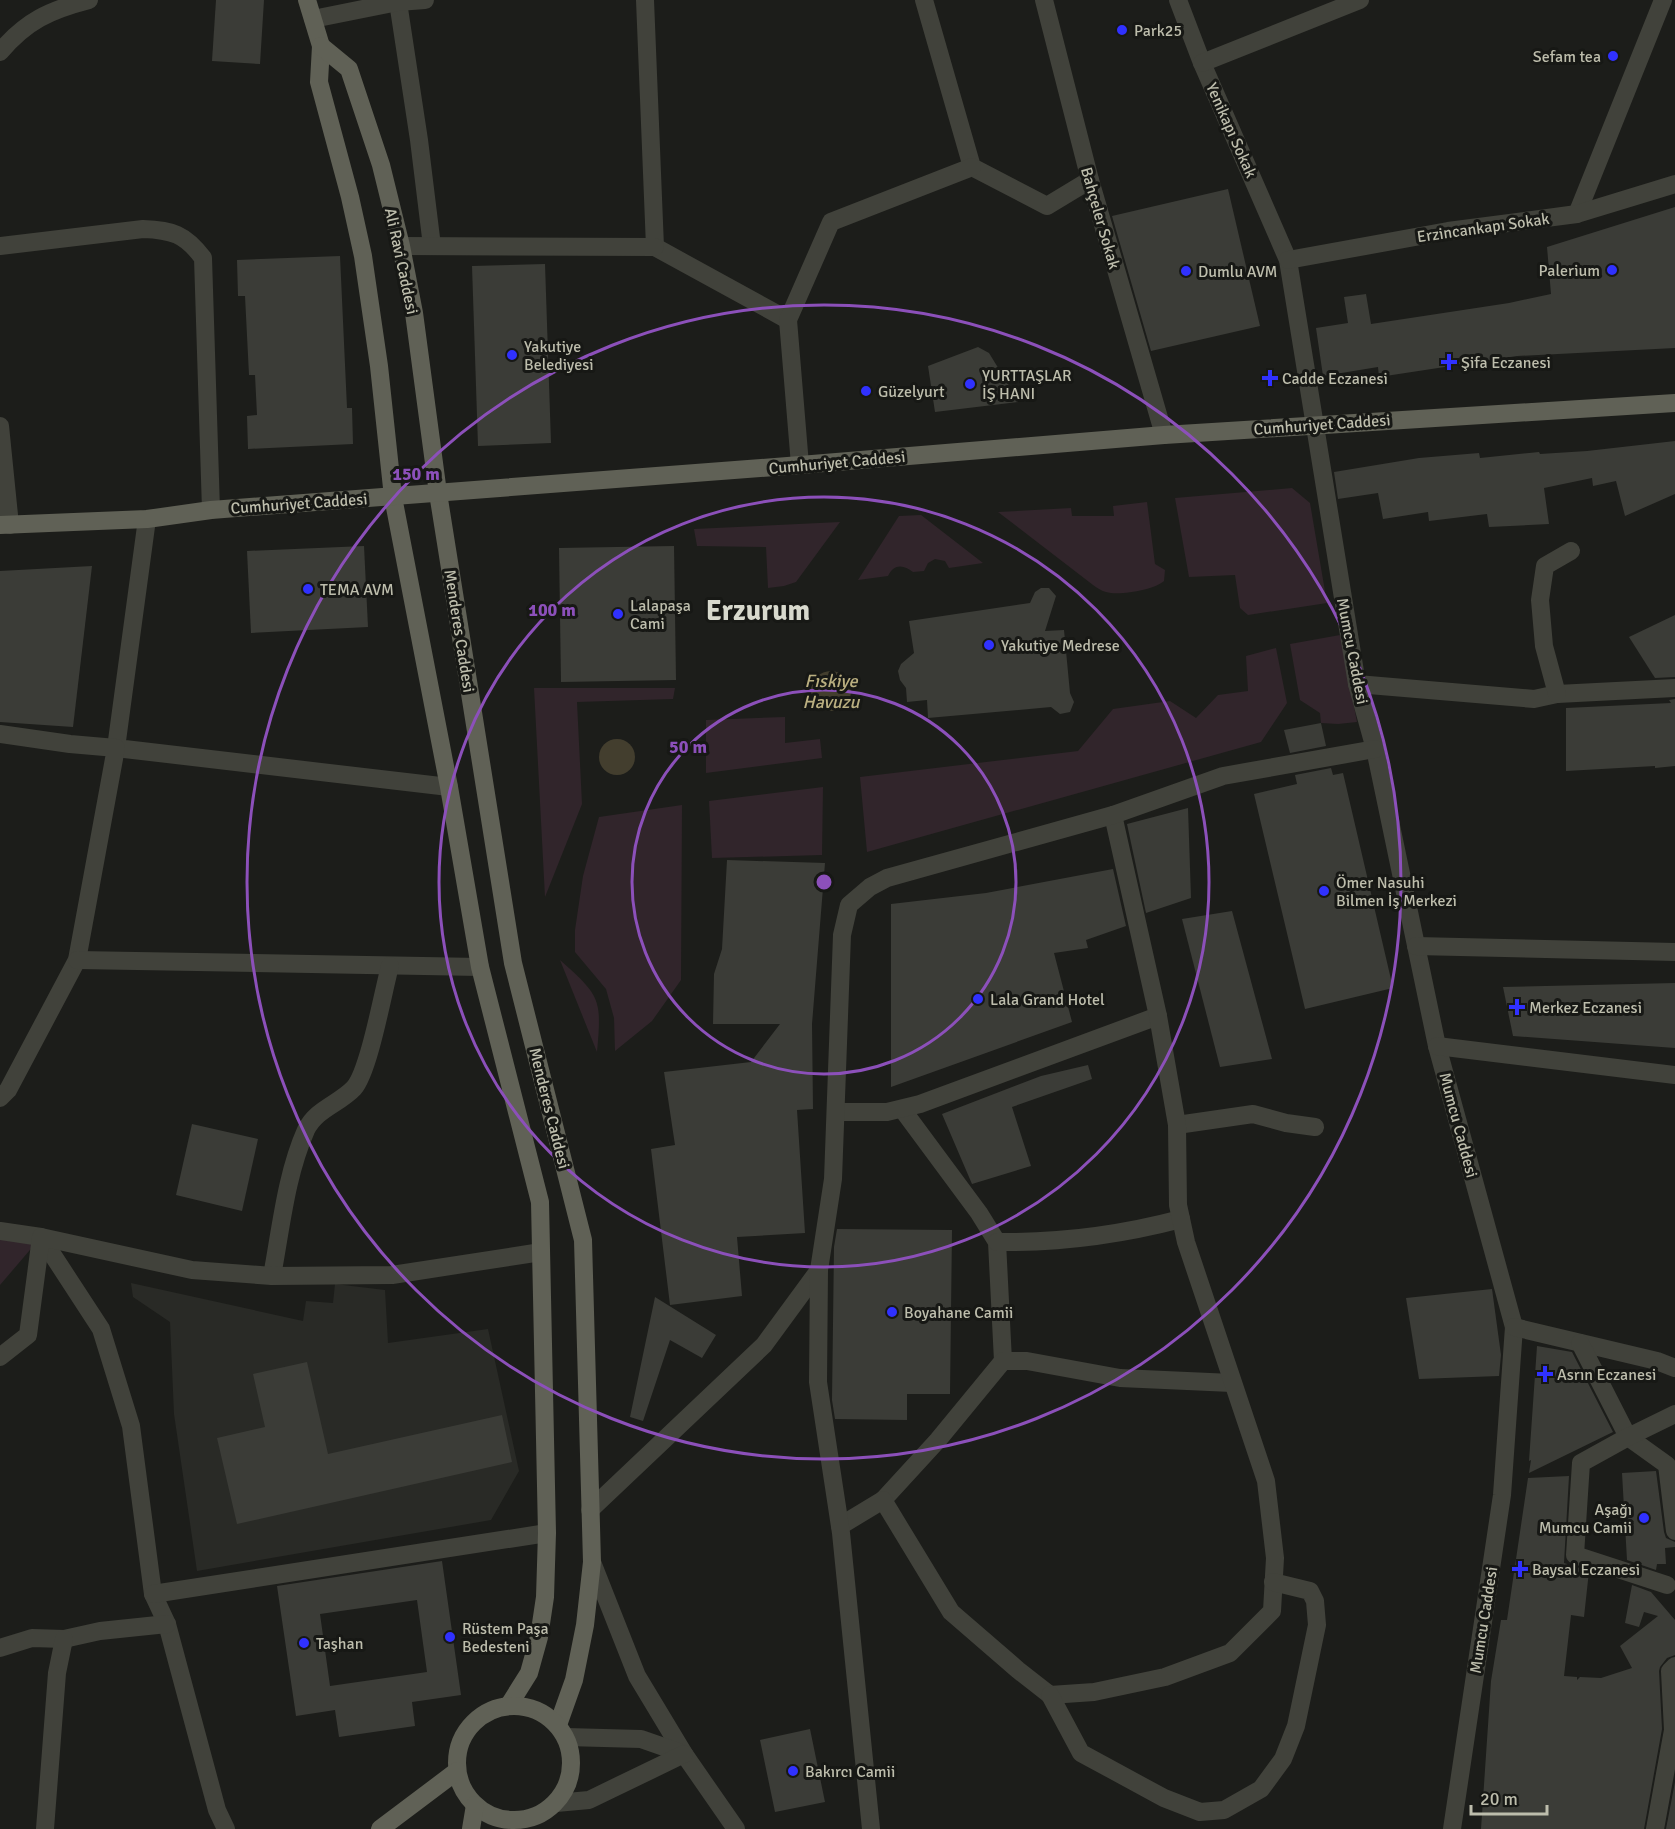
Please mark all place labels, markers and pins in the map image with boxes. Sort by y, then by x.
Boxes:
place label: Park25 [1134,21,1182,41]
marker: Park25 [1115,23,1129,37]
place label: Sefam tea [1533,47,1601,67]
marker: Sefam tea [1606,49,1620,63]
place label: Palerium [1539,261,1600,281]
place label: Dumlu AVM [1198,262,1277,282]
marker: Palerium [1605,263,1619,277]
marker: Dumlu AVM [1179,264,1193,278]
place label: Yakutiye Belediyesi [524,337,594,375]
marker: Yakutiye Belediyesi [505,348,519,362]
place label: Şifa Eczanesi [1461,353,1551,373]
marker: Şifa Eczanesi [1442,355,1456,369]
place label: YURTTAŞLAR İŞ HANI [982,366,1072,404]
place label: Cadde Eczanesi [1282,369,1388,389]
marker: Cadde Eczanesi [1263,371,1277,385]
marker: YURTTAŞLAR İŞ HANI [963,377,977,391]
place label: Güzelyurt [878,382,945,402]
marker: Güzelyurt [859,384,873,398]
place label: TEMA AVM [320,580,394,600]
marker: TEMA AVM [301,582,315,596]
place label: Lalapaşa Cami [630,596,691,634]
marker: Lalapaşa Cami [611,607,625,621]
place label: Yakutiye Medrese [1001,636,1120,656]
marker: Yakutiye Medrese [982,638,996,652]
centre of rings [814,872,834,892]
place label: Ömer Nasuhi Bilmen İş Merkezi [1336,873,1457,911]
marker: Ömer Nasuhi Bilmen İş Merkezi [1317,884,1331,898]
place label: Lala Grand Hotel [990,990,1105,1010]
marker: Lala Grand Hotel [971,992,985,1006]
place label: Merkez Eczanesi [1529,998,1642,1018]
marker: Merkez Eczanesi [1510,1000,1524,1014]
place label: Boyahane Camii [904,1303,1013,1323]
marker: Boyahane Camii [885,1305,899,1319]
place label: Asrın Eczanesi [1557,1365,1656,1385]
marker: Asrın Eczanesi [1538,1367,1552,1381]
place label: Aşağı Mumcu Camii [1539,1500,1632,1538]
marker: Aşağı Mumcu Camii [1637,1511,1651,1525]
place label: Baysal Eczanesi [1532,1560,1640,1580]
marker: Baysal Eczanesi [1513,1562,1527,1576]
place label: Rüstem Paşa Bedesteni [462,1619,549,1657]
marker: Rüstem Paşa Bedesteni [443,1630,457,1644]
place label: Taşhan [316,1634,363,1654]
marker: Taşhan [297,1636,311,1650]
place label: Bakırcı Camii [805,1762,895,1782]
marker: Bakırcı Camii [786,1764,800,1778]

